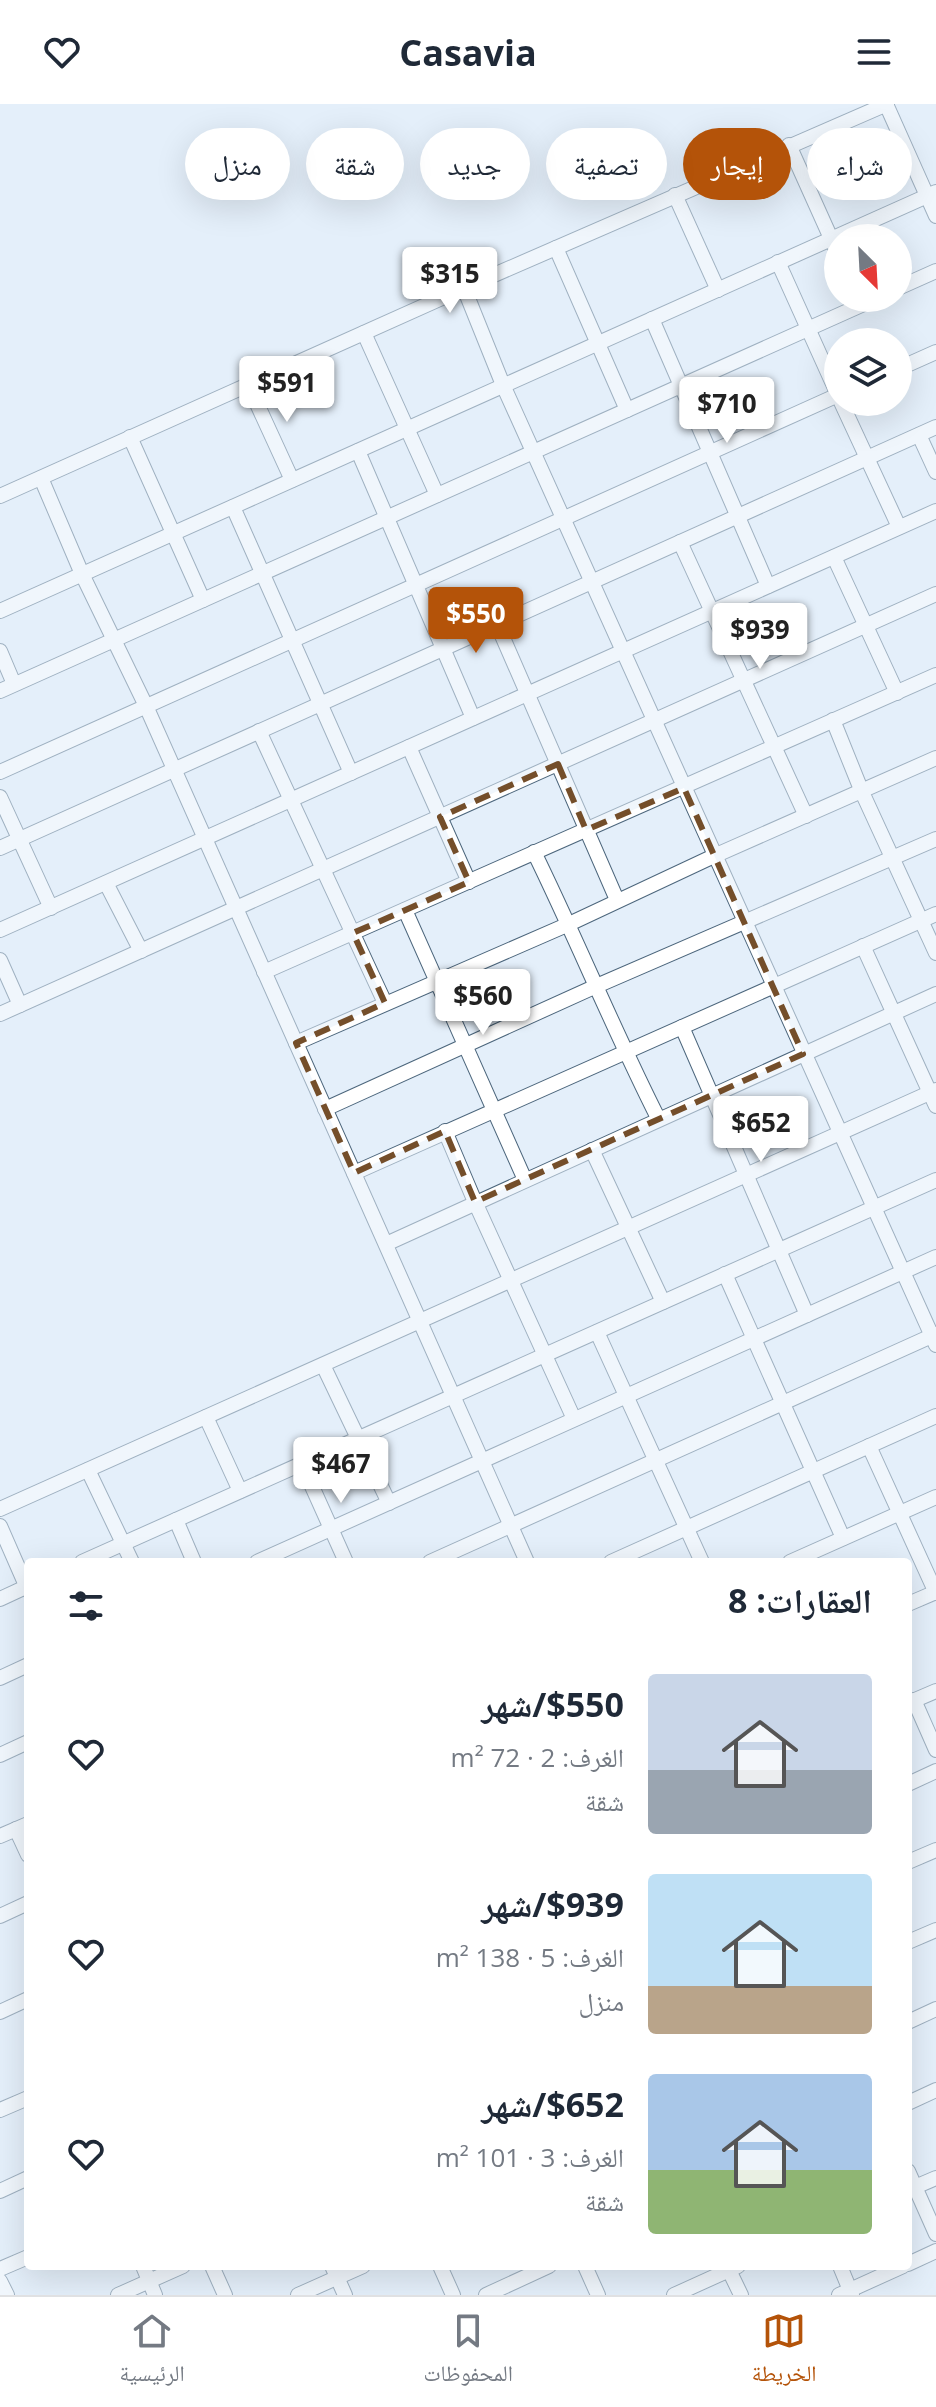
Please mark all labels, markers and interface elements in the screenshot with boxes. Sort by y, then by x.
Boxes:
text: Casavia [399,28,537,77]
icon: heart [40,30,84,74]
icon: menu [852,30,896,74]
chip: منزل [185,128,290,200]
chip: شقة [306,128,404,200]
chip: جديد [420,128,530,200]
chip: تصفية [546,128,667,200]
chip: إيجار [683,128,791,200]
chip: شراء [807,128,912,200]
north arrow [824,224,912,312]
map controls [824,224,912,416]
pin: $315 [403,247,497,315]
text: $315 [420,255,480,291]
button: layers [824,328,912,416]
pin: $591 [240,356,334,424]
text: $591 [257,364,317,400]
pin: $710 [680,377,774,445]
text: $710 [697,385,757,421]
pin: $550 [429,587,523,655]
text: $550 [446,595,506,631]
pin: $939 [713,603,807,671]
text: $939 [730,611,790,647]
pin: $560 [436,969,530,1037]
text: $560 [453,977,513,1013]
pin: $652 [714,1096,808,1164]
text: $652 [731,1104,791,1140]
pin: $467 [294,1437,388,1505]
text: $467 [311,1445,371,1481]
text: العقارات: 8 [728,1577,872,1623]
icon: filters [64,1584,108,1628]
text: $550/شهر [481,1681,624,1727]
icon: home [712,1706,808,1802]
icon: heart [64,1732,108,1776]
text: الغرف: 2 · 72 m² [451,1739,624,1775]
text: شقة [585,1783,624,1819]
text: $939/شهر [481,1881,624,1927]
icon: home [712,1906,808,2002]
icon: heart [64,1932,108,1976]
text: الغرف: 5 · 138 m² [436,1939,624,1975]
text: منزل [579,1983,624,2019]
text: $652/شهر [481,2081,624,2127]
icon: home [712,2106,808,2202]
icon: heart [64,2132,108,2176]
text: الغرف: 3 · 101 m² [436,2139,624,2175]
text: شقة [585,2183,624,2219]
tab: الرئيسية [119,2309,185,2395]
tab: المحفوظات [423,2309,513,2395]
tab: الخريطة [752,2309,817,2395]

